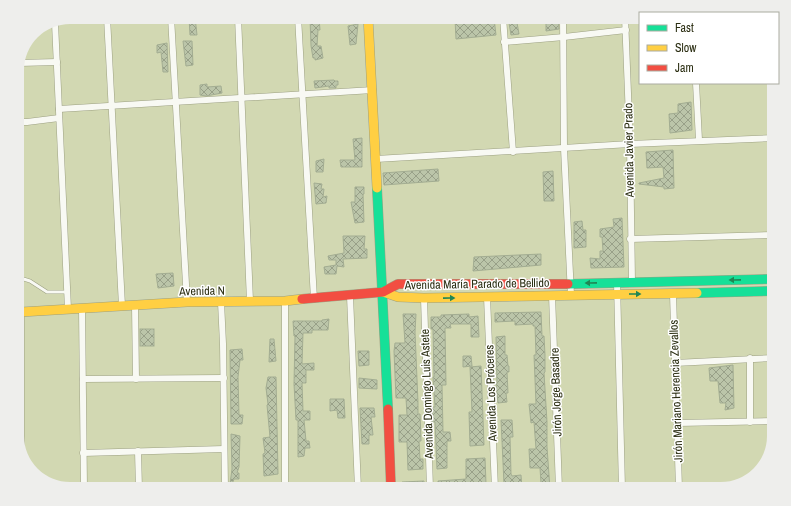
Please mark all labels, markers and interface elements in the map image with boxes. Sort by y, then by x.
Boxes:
legend [639,12,779,84]
text: Fast [675,20,694,36]
text: Slow [675,40,697,56]
text: Jam [675,60,694,76]
street label: Avenida Javier Prado [620,103,638,198]
street label: Avenida María Parado de Bellido [403,275,550,293]
one-way arrow [728,277,741,283]
one-way arrow [584,280,597,286]
street label: Avenida N [178,283,225,299]
one-way arrow [629,291,642,297]
one-way arrow [443,294,455,301]
street label: Jirón Mariano Herencia Zevallos [666,319,686,463]
street label: Avenida Domingo Luis Astete [417,329,437,460]
street label: Avenida Los Próceres [481,344,501,443]
street label: Jirón Jorge Basadre [546,347,566,437]

